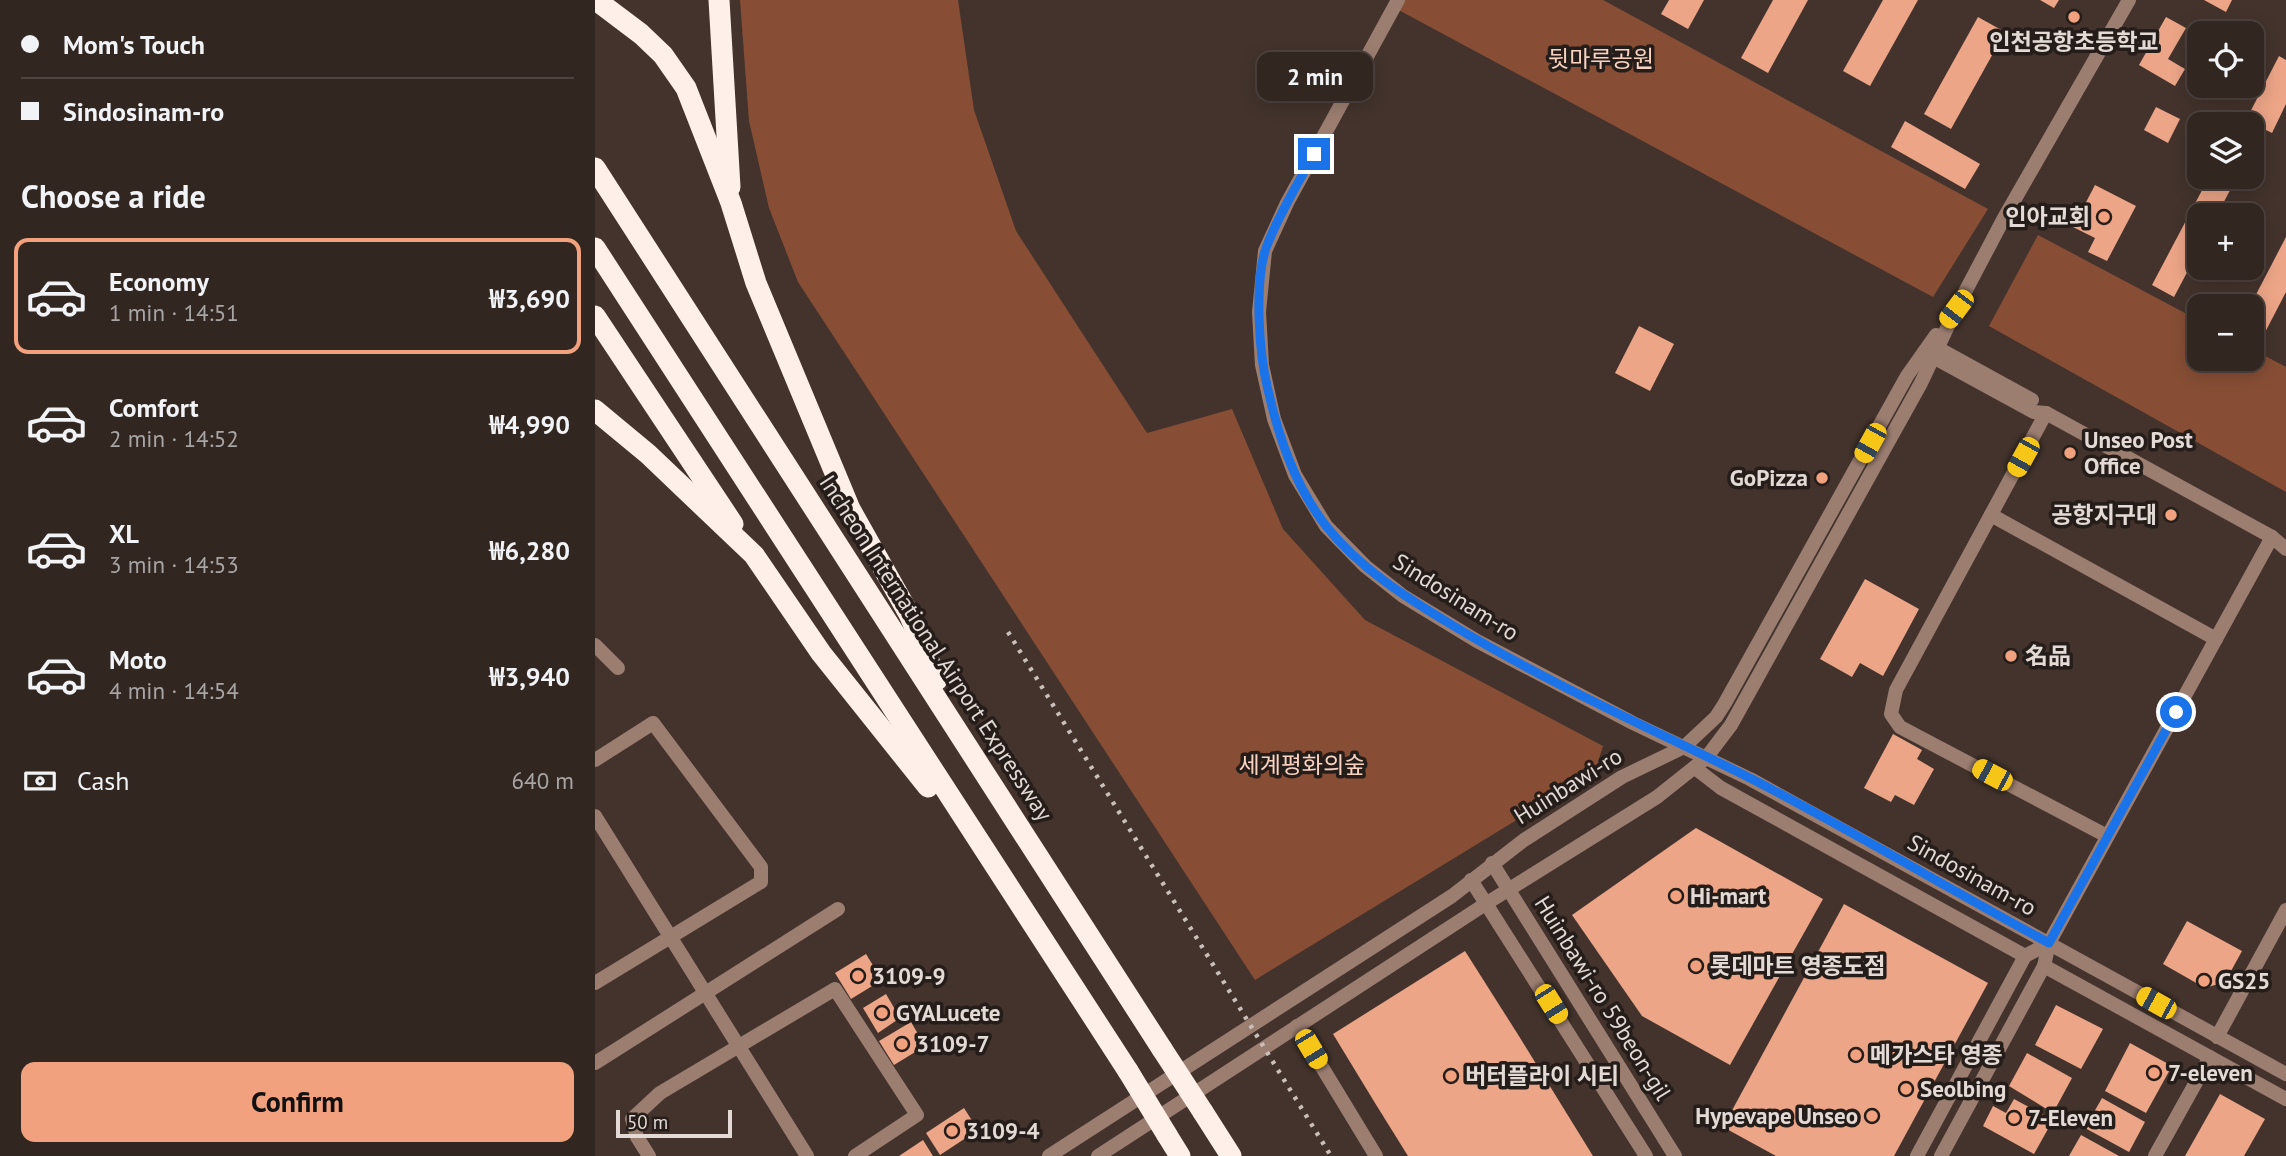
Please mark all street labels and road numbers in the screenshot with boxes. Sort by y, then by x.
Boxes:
street label: Incheon International Airport Expressway [814,469,1059,826]
street label: Sindosinam-ro [1388,546,1524,647]
street label: Huinbawi-ro [1508,741,1627,830]
street label: Sindosinam-ro [1903,827,2042,922]
street label: Huinbawi-ro 59beon-gil [1529,890,1678,1105]

